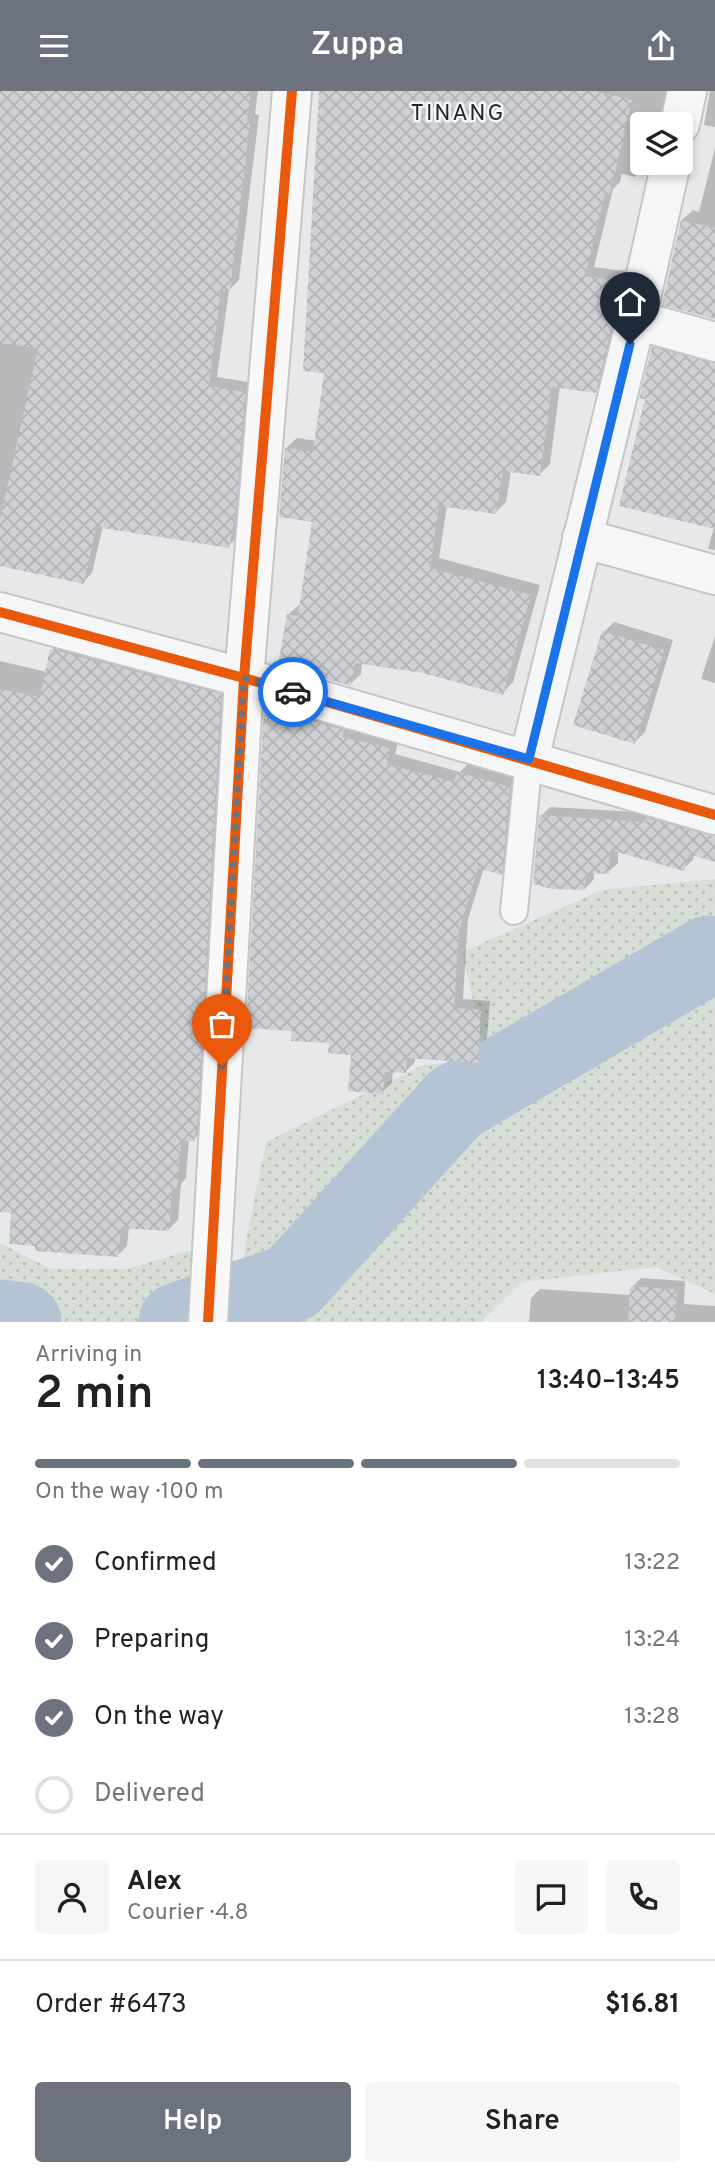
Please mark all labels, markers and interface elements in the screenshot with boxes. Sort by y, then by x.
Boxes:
text: Zuppa [311,26,404,66]
icon: menu [35,27,73,65]
icon: share [642,27,680,65]
district label: TINANG [411,100,505,129]
map controls [630,112,693,175]
button: layers [630,112,693,175]
pin [600,272,660,344]
icon: home [611,283,649,321]
courier [258,657,328,727]
icon: car [274,673,312,711]
pin [192,994,252,1066]
icon: bag [203,1005,241,1043]
text: Arriving in [35,1341,142,1370]
text: 13:40–13:45 [537,1365,680,1398]
text: 2 min [35,1366,154,1425]
text: On the way · 100 m [35,1478,224,1507]
icon: check [35,1545,73,1583]
text: Confirmed [94,1547,217,1580]
text: 13:22 [624,1549,680,1578]
icon: check [35,1622,73,1660]
text: Preparing [94,1624,209,1657]
text: 13:24 [624,1626,680,1655]
icon: check [35,1699,73,1737]
text: On the way [94,1701,224,1734]
text: 13:28 [624,1703,680,1732]
text: Delivered [94,1778,205,1811]
button: person [35,1860,109,1934]
button: chat [514,1860,588,1934]
button: phone [606,1860,680,1934]
text: Alex [127,1866,182,1899]
text: Courier · 4.8 [127,1899,248,1928]
text: Order #6473 [35,1989,187,2022]
text: $16.81 [605,1989,680,2022]
button: Help [35,2082,351,2162]
button: Share [365,2082,680,2162]

